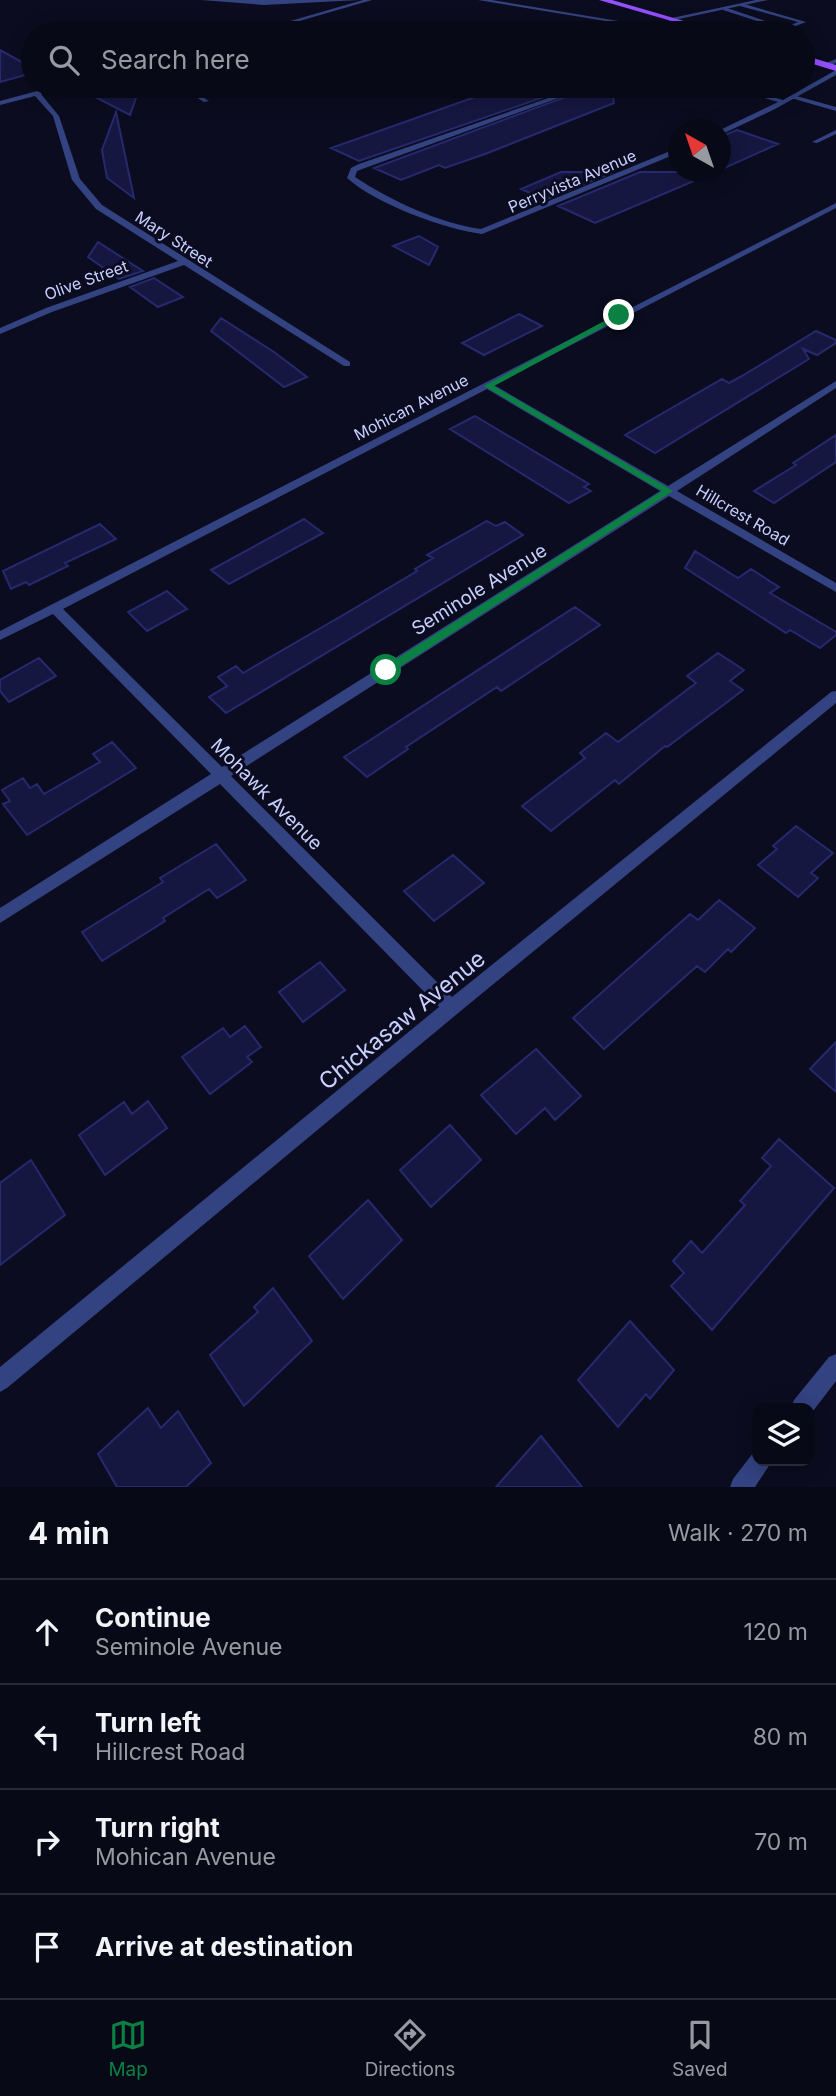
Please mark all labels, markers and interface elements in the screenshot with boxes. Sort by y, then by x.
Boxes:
search box [21,21,815,98]
icon: search [45,41,83,79]
text: Search here [101,44,250,75]
north arrow [668,119,731,182]
street label: Perryvista Avenue [505,145,639,217]
street label: Mary Street [132,207,216,271]
street label: Olive Street [41,256,131,304]
route end [603,299,634,330]
street label: Mohican Avenue [350,370,472,444]
street label: Hillcrest Road [693,480,793,550]
street label: Seminole Avenue [407,539,551,640]
route start [370,654,401,685]
street label: Mohawk Avenue [206,734,327,855]
street label: Chickasaw Avenue [313,944,491,1096]
map controls [752,1403,815,1466]
button: layers [752,1403,815,1466]
text: 4 min [28,1515,110,1551]
text: Walk · 270 m [668,1519,808,1547]
text: Continue [95,1602,211,1633]
icon: ahead [28,1613,66,1651]
text: 120 m [743,1618,808,1646]
text: Seminole Avenue [95,1633,283,1661]
text: Turn left [95,1707,201,1738]
icon: left [28,1718,66,1756]
text: 80 m [753,1723,808,1751]
text: Hillcrest Road [95,1738,245,1766]
text: Turn right [95,1812,220,1843]
icon: right [28,1823,66,1861]
text: 70 m [754,1828,808,1856]
text: Mohican Avenue [95,1843,276,1871]
icon: arrive [28,1928,66,1966]
text: Arrive at destination [95,1931,354,1962]
tab: Map [108,2016,148,2081]
tab: Directions [365,2016,455,2081]
tab: Saved [672,2016,728,2081]

